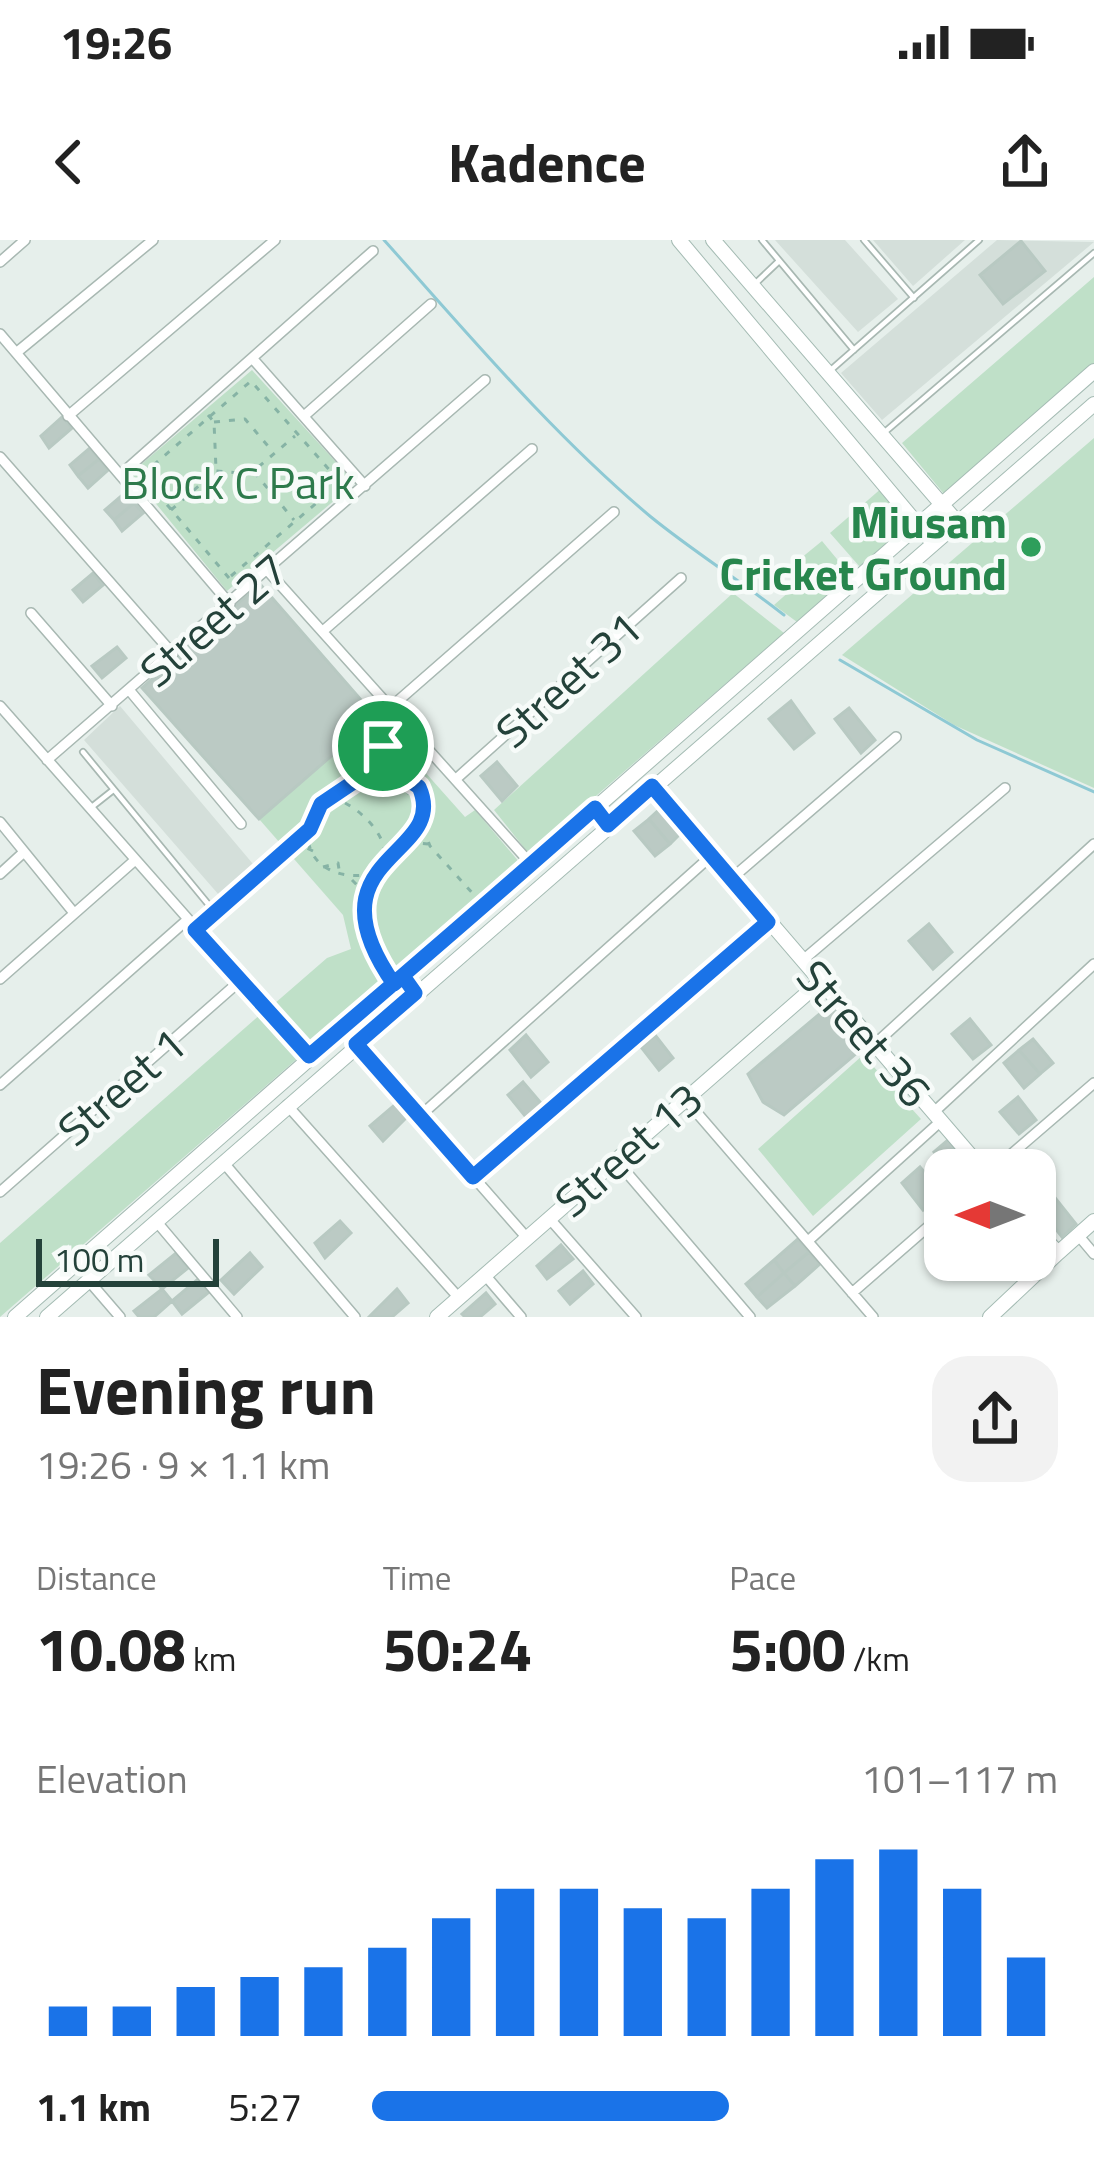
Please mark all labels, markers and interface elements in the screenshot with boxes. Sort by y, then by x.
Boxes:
text: 19:26 [60,8,172,76]
text: Kadence [448,121,646,203]
icon: back [36,129,102,195]
icon: share [992,129,1058,195]
park label: Block C Park [121,448,355,516]
place label: Miusam Cricket Ground [719,487,1007,607]
marker: Miusam Cricket Ground [1018,534,1044,560]
street label: Street 27 [124,536,302,702]
street label: Street 31 [480,595,656,763]
pin [332,695,434,797]
icon: arrive [350,713,416,779]
street label: Street 36 [782,944,948,1122]
street label: Street 1 [42,1011,200,1161]
street label: Street 13 [539,1066,717,1232]
north arrow [924,1149,1056,1281]
map controls [924,1149,1056,1281]
scale bar [36,1233,219,1286]
text: 100 m [54,1235,144,1285]
text: Evening run [36,1339,376,1440]
button: share [932,1356,1058,1482]
text: 19:26 · 9 × 1.1 km [36,1435,330,1494]
text: Distance [36,1553,157,1603]
text: Time [383,1553,452,1603]
text: Pace [729,1553,796,1603]
text: 10.08 [36,1603,186,1694]
text: 50:24 [383,1603,532,1694]
text: 5:00 [729,1603,846,1694]
text: km [186,1634,236,1684]
text: /km [846,1634,910,1684]
text: Elevation [36,1749,188,1808]
text: 101–117 m [861,1749,1058,1808]
text: 1.1 km [36,2077,151,2136]
text: 5:27 [228,2077,302,2136]

